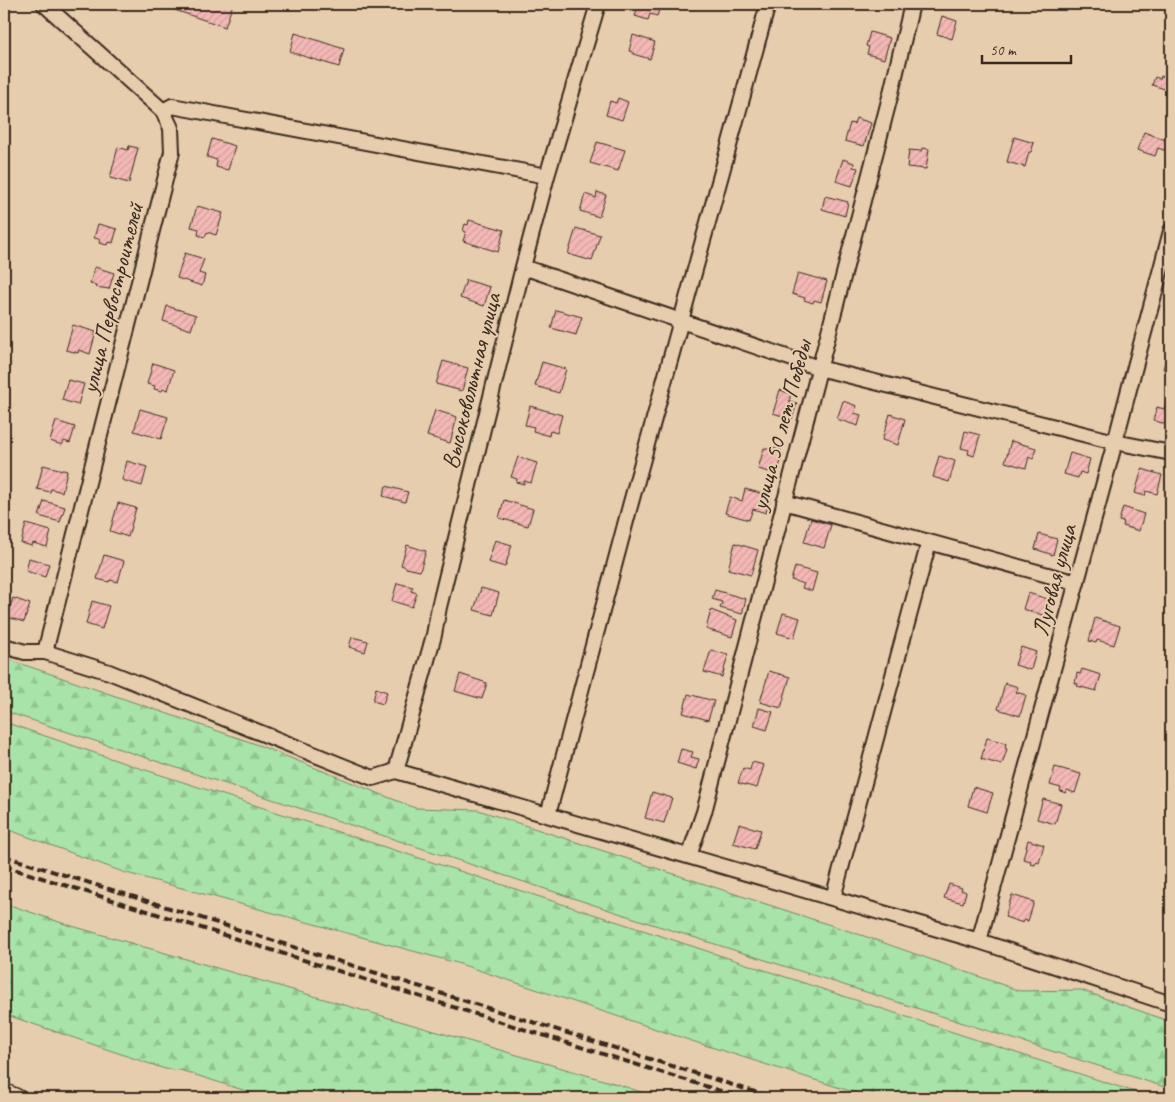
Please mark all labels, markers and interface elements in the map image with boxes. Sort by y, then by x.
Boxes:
scale bar [982,32,1071,64]
text: 50 m [990,41,1017,60]
street label: улица Первостроителей [73,198,151,398]
street label: Высоковольтная улица [435,289,508,472]
street label: улица 50 лет Победы [743,334,819,515]
street label: Луговая улица [1025,520,1084,639]

